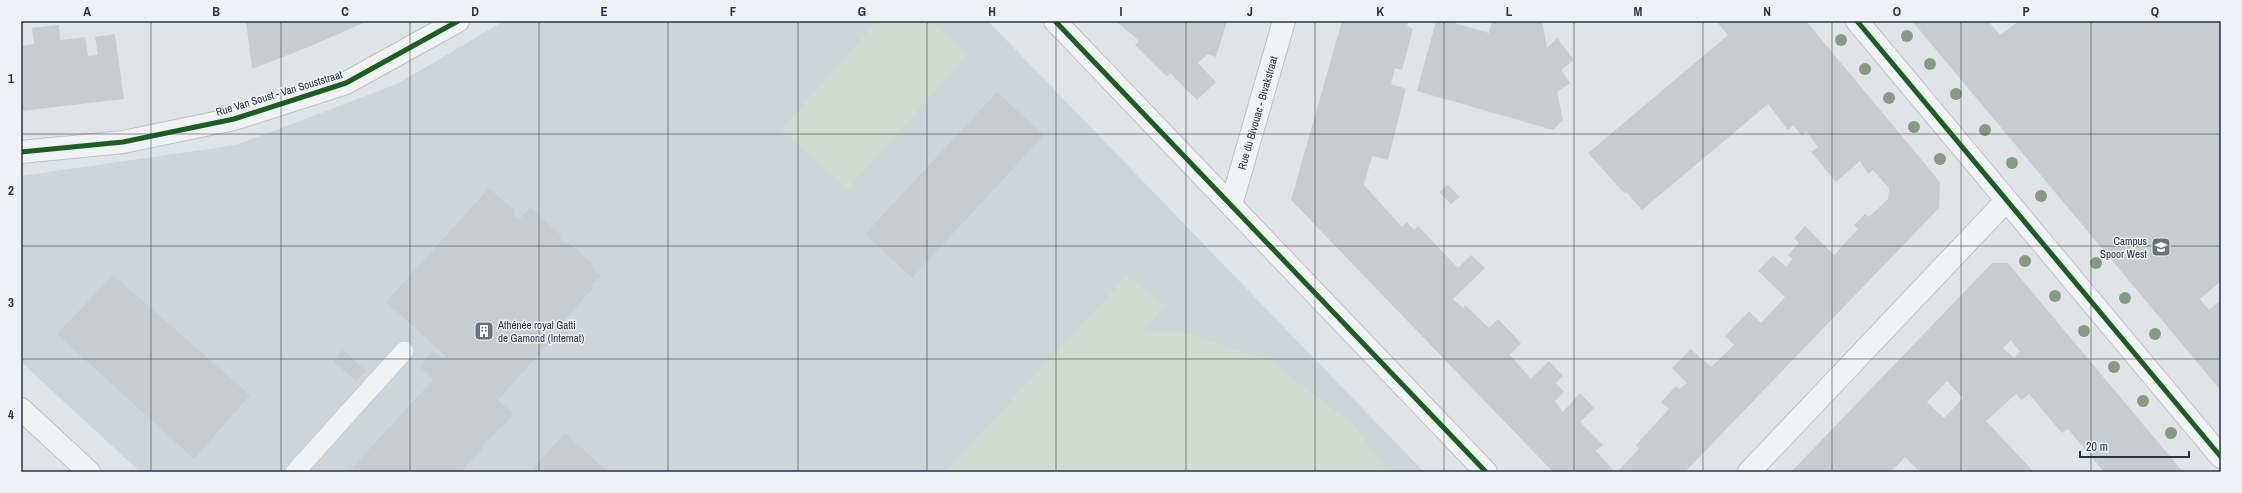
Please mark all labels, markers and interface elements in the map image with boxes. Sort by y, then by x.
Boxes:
text: A [83,3,91,20]
text: B [212,3,220,20]
text: C [341,3,349,20]
text: D [471,3,479,20]
text: E [600,3,608,20]
text: F [730,3,737,20]
text: G [858,3,866,20]
text: H [988,3,996,20]
text: I [1120,3,1123,20]
text: J [1247,3,1253,20]
text: K [1376,3,1384,20]
text: L [1506,3,1513,20]
text: M [1634,3,1643,20]
text: N [1763,3,1771,20]
text: O [1893,3,1901,20]
text: P [2022,3,2030,20]
text: Q [2151,3,2159,20]
street label: Rue du Bivouac - Bivakstraat [1235,54,1281,171]
street label: Rue Van Soust - Van Souststraat [214,67,344,119]
text: 1 [8,70,14,87]
text: 2 [8,182,14,199]
place label: Campus Spoor West [2100,234,2147,261]
school or university icon: Campus Spoor West [2150,236,2172,258]
text: 3 [8,294,14,311]
place label: Athénée royal Gatti de Gamond (Internat) [497,318,584,345]
building icon: Athénée royal Gatti de Gamond (Internat) [473,320,495,342]
text: 4 [8,406,14,423]
scale bar [2080,433,2189,459]
text: 20 m [2086,439,2108,455]

